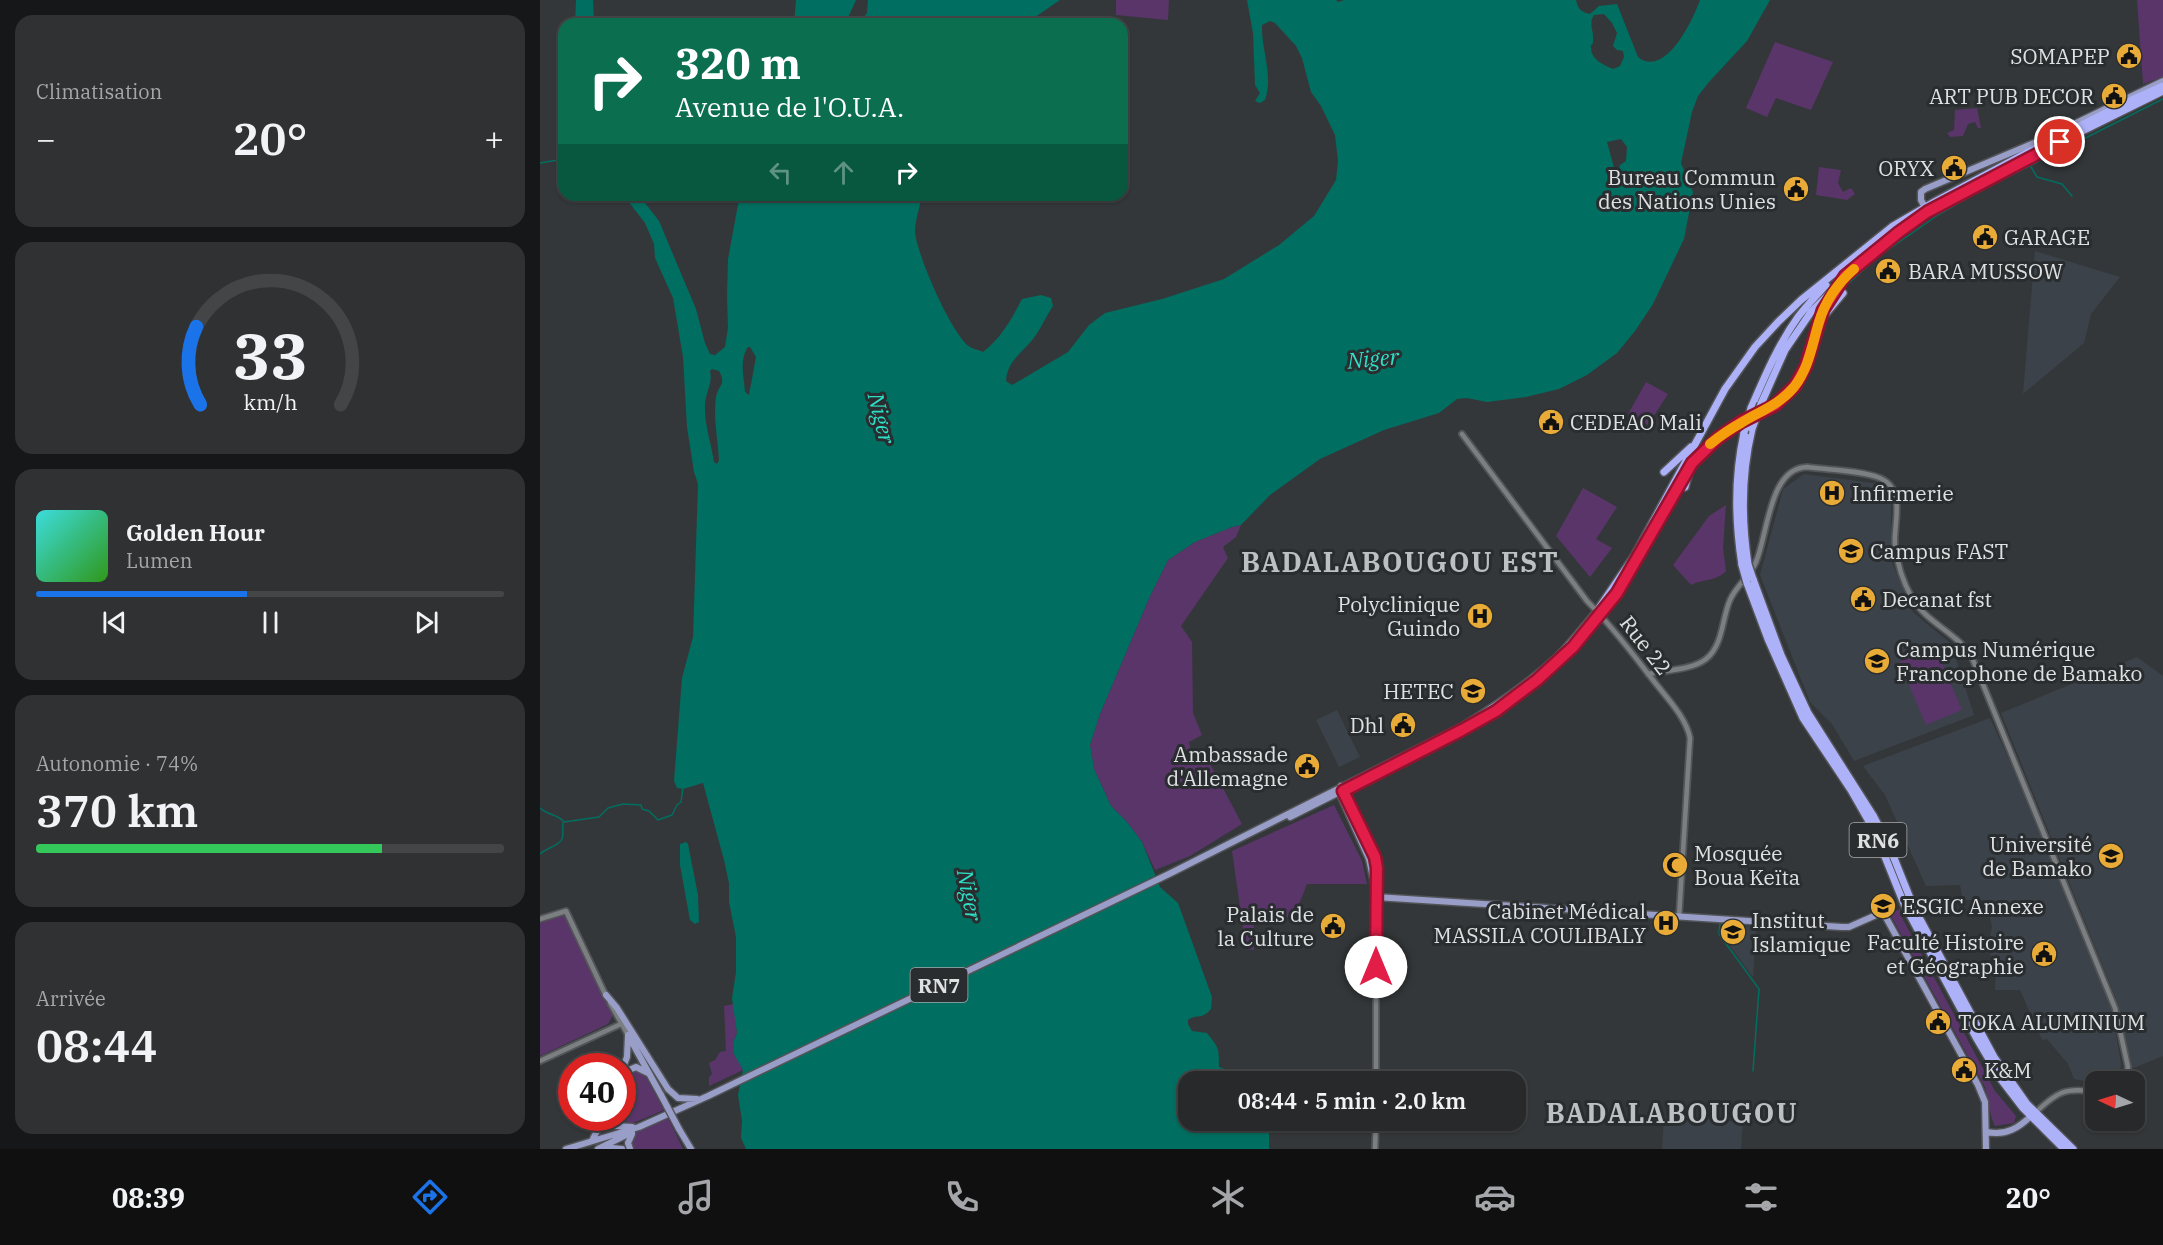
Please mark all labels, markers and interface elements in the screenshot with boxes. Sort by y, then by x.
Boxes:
text: 320 m [675,36,801,91]
public building icon: SOMAPEP [2114,41,2144,71]
icon: right [576,42,654,120]
place label: SOMAPEP [2010,42,2110,70]
text: Climatisation [36,78,162,105]
public building icon: ART PUB DECOR [2099,81,2129,111]
place label: ART PUB DECOR [1929,82,2094,110]
text: Avenue de l'O.U.A. [675,89,904,124]
text: 20° [232,109,308,167]
pin [2034,116,2085,167]
text: − [36,117,56,160]
text: + [484,117,504,160]
icon: arrive [2043,125,2076,158]
public building icon: ORYX [1939,153,1969,183]
place label: ORYX [1878,154,1934,182]
icon: left [764,156,797,189]
icon: ahead [827,156,860,189]
icon: right [890,156,923,189]
place label: Bureau Commun des Nations Unies [1598,163,1776,215]
public building icon: Bureau Commun des Nations Unies [1781,174,1811,204]
public building icon: GARAGE [1970,222,2000,252]
place label: GARAGE [2004,223,2090,251]
public building icon: BARA MUSSOW [1873,256,1903,286]
place label: BARA MUSSOW [1908,257,2063,285]
text: 33 [233,315,307,396]
water label: Niger [1345,341,1401,375]
text: km/h [243,388,297,416]
water label: Niger [861,388,903,448]
public building icon: CEDEAO Mali [1536,407,1566,437]
place label: CEDEAO Mali [1570,408,1702,436]
hospital icon: Infirmerie [1817,478,1847,508]
place label: Infirmerie [1852,479,1954,507]
text: Golden Hour [126,518,265,547]
school or university icon: Campus FAST [1836,536,1866,566]
place label: Campus FAST [1870,537,2008,565]
district label: BADALABOUGOU EST [1241,544,1559,579]
text: Lumen [126,547,193,574]
public building icon: Decanat fst [1848,584,1878,614]
place label: Decanat fst [1882,585,1992,613]
place label: Polyclinique Guindo [1338,590,1460,642]
hospital icon: Polyclinique Guindo [1465,601,1495,631]
icon: previous [98,606,131,639]
icon: pause [254,606,287,639]
icon: next [410,606,443,639]
street label: Rue 22 [1614,609,1678,681]
place label: Campus Numérique Francophone de Bamako [1896,635,2142,687]
school or university icon: Campus Numérique Francophone de Bamako [1862,646,1892,676]
school or university icon: HETEC [1458,676,1488,706]
place label: HETEC [1383,677,1454,705]
public building icon: Dhl [1388,710,1418,740]
place label: Dhl [1350,711,1384,739]
place label: Ambassade d'Allemagne [1167,740,1288,792]
text: Autonomie · 74% [36,750,198,777]
public building icon: Ambassade d'Allemagne [1292,751,1322,781]
text: 370 km [36,781,198,839]
road number: RN6 [1850,823,1906,857]
place label: Université de Bamako [1982,830,2092,882]
place label: Mosquée Boua Keïta [1694,839,1800,891]
school or university icon: Université de Bamako [2096,841,2126,871]
mosque icon: Mosquée Boua Keïta [1660,850,1690,880]
water label: Niger [951,866,989,925]
school or university icon: ESGIC Annexe [1868,891,1898,921]
place label: ESGIC Annexe [1902,892,2044,920]
place label: Cabinet Médical MASSILA COULIBALY [1434,897,1646,949]
place label: Palais de la Culture [1217,900,1314,952]
place label: Institut Islamique [1752,906,1851,958]
hospital icon: Cabinet Médical MASSILA COULIBALY [1651,908,1681,938]
public building icon: Palais de la Culture [1318,911,1348,941]
school or university icon: Institut Islamique [1718,917,1748,947]
place label: Faculté Histoire et Géographie [1867,928,2024,980]
position arrow [1344,935,1408,999]
public building icon: Faculté Histoire et Géographie [2029,939,2059,969]
road number: RN7 [910,968,968,1002]
text: Arrivée [36,985,106,1012]
public building icon: TOKA ALUMINIUM [1923,1007,1953,1037]
place label: TOKA ALUMINIUM [1958,1008,2145,1036]
text: 08:44 [36,1016,157,1074]
speed limit sign: 40 [558,1053,636,1131]
public building icon: K&M [1949,1055,1979,1085]
place label: K&M [1984,1056,2032,1084]
north arrow [2085,1071,2145,1131]
map controls [2085,1071,2145,1131]
text: 08:44 · 5 min · 2.0 km [1238,1086,1466,1115]
district label: BADALABOUGOU [1546,1095,1798,1130]
icon: directions [409,1176,451,1218]
icon: music [675,1176,717,1218]
icon: phone [941,1176,983,1218]
icon: climate [1207,1176,1249,1218]
icon: car [1474,1176,1516,1218]
icon: filters [1740,1176,1782,1218]
text: 08:39 [112,1180,185,1215]
text: 20° [2006,1180,2051,1215]

